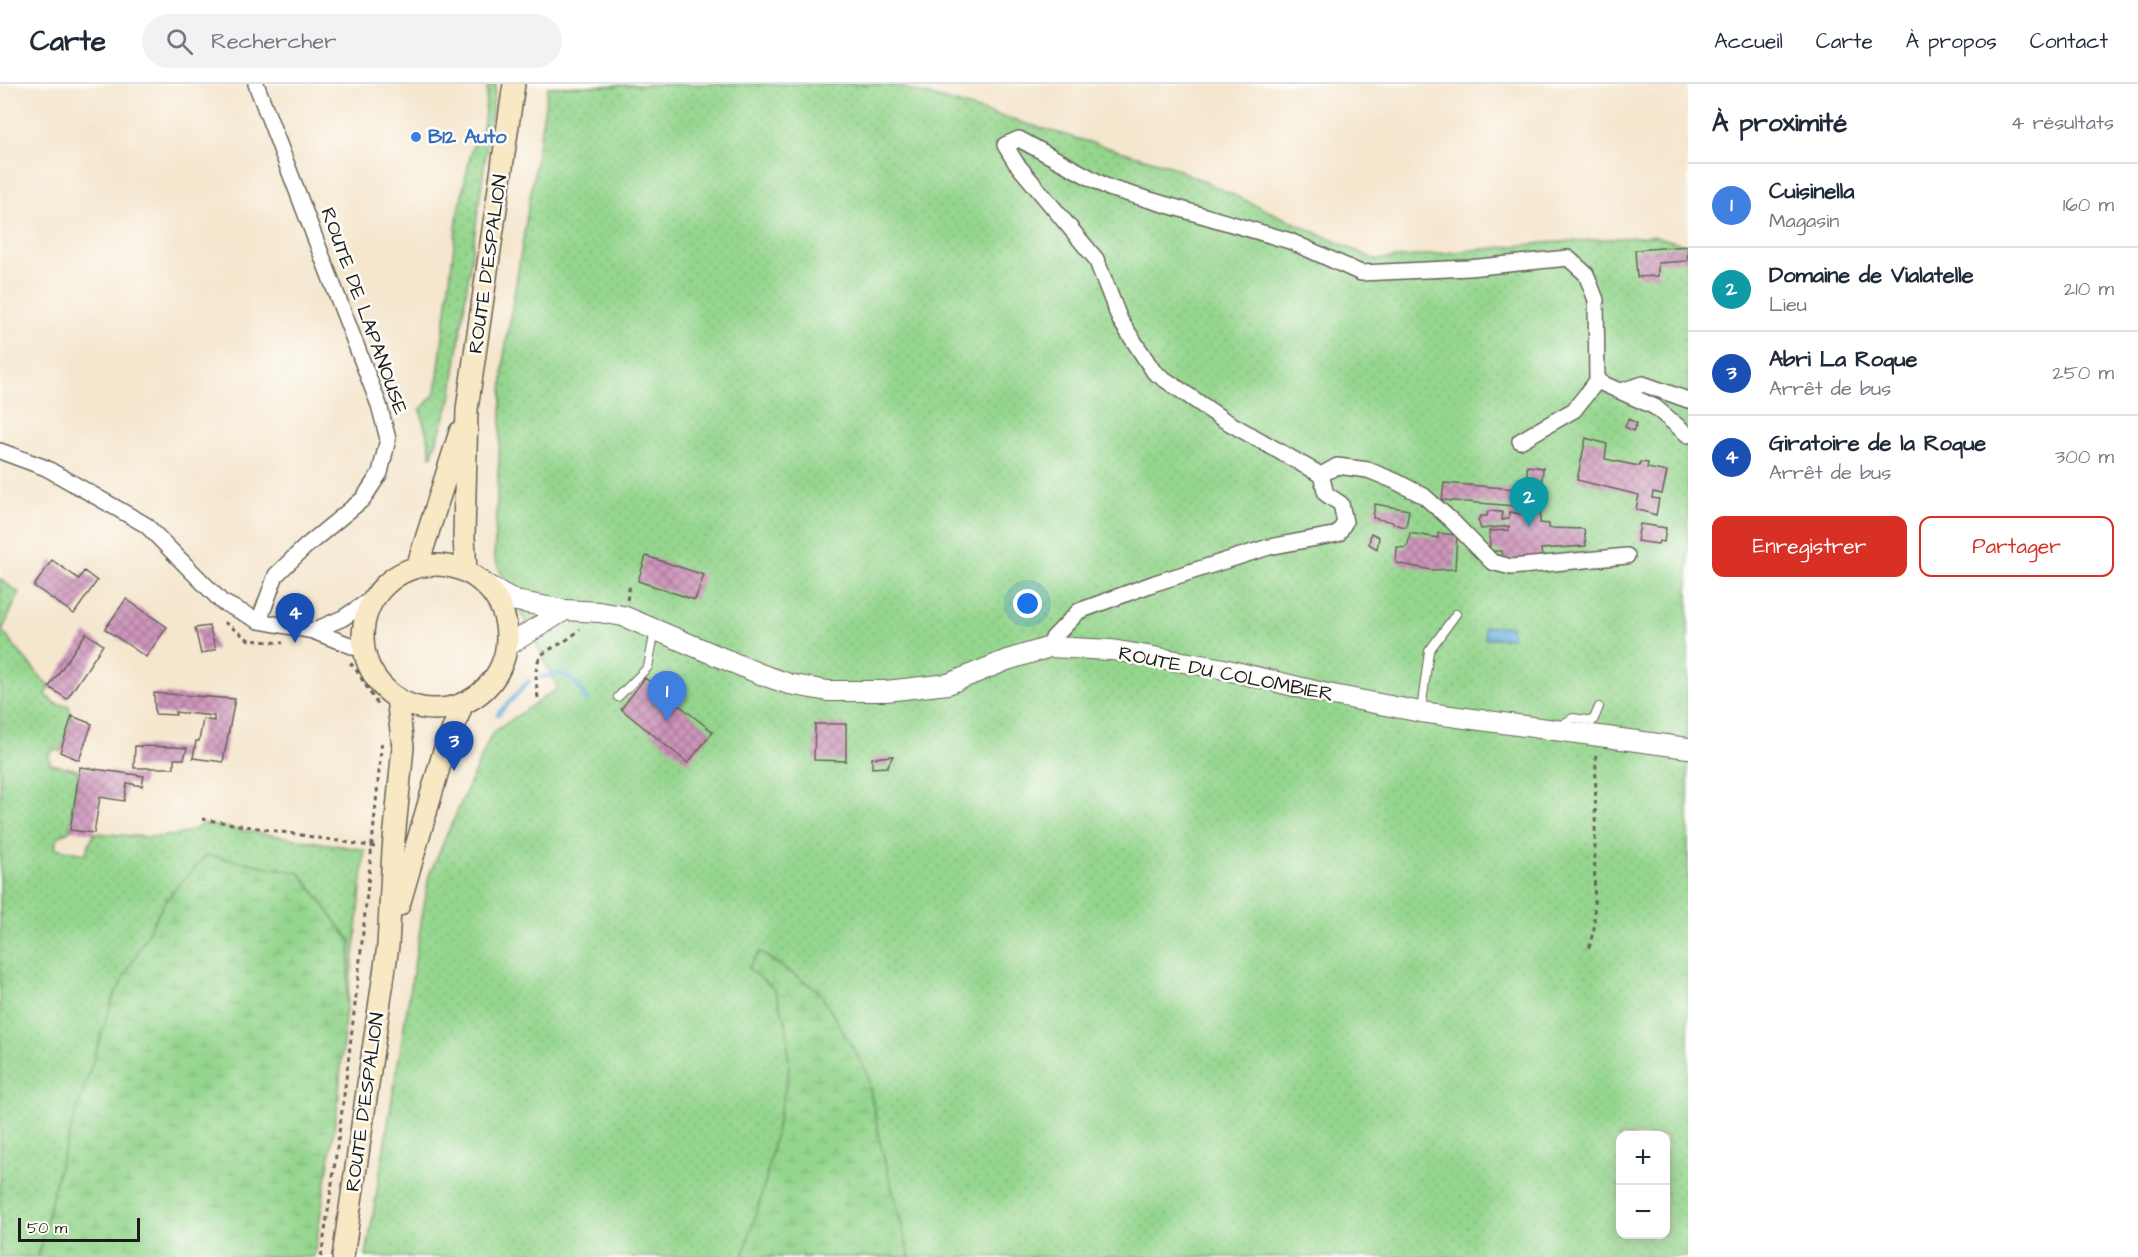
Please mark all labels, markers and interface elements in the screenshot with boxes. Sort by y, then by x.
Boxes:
search box [142,14,562,68]
text: Carte [30,22,106,61]
icon: search [163,25,196,58]
text: Rechercher [211,26,336,57]
text: Accueil [1714,27,1783,56]
text: Carte [1816,27,1873,56]
text: À propos [1906,27,1997,56]
text: Contact [2030,27,2108,56]
text: À proximité [1712,105,1847,141]
text: 4 résultats [2011,109,2114,137]
place label: B12 Auto [428,123,507,151]
marker: B12 Auto [409,130,423,144]
street label: ROUTE D'ESPALION [462,173,514,355]
text: Cuisinella [1769,176,1854,207]
text: 1 [1730,191,1733,219]
text: 160 m [2063,191,2114,219]
street label: ROUTE DE LAPANOUSE [314,204,415,418]
text: Magasin [1769,207,1839,235]
text: Domaine de Vialatelle [1769,260,1974,291]
text: 2 [1726,275,1737,303]
text: 210 m [2064,275,2114,303]
text: Lieu [1769,291,1807,319]
text: Abri La Roque [1769,344,1917,375]
text: 3 [1726,359,1737,387]
text: 250 m [2052,359,2114,387]
text: Arrêt de bus [1769,375,1891,403]
text: Giratoire de la Roque [1769,428,1986,459]
text: 4 [1725,443,1738,471]
text: 300 m [2055,443,2114,471]
text: Arrêt de bus [1769,459,1891,487]
pin: 2 [1510,478,1549,527]
button: Enregistrer [1712,516,1907,577]
button: Partager [1919,516,2114,577]
your location [1013,589,1042,618]
pin: 4 [276,594,314,643]
street label: ROUTE DU COLOMBIER [1116,639,1336,709]
pin: 1 [648,672,686,721]
pin: 3 [434,722,474,771]
street label: ROUTE D'ESPALION [339,1011,391,1193]
map controls [1616,1131,1670,1239]
button: + [1616,1131,1670,1185]
button: − [1616,1185,1670,1239]
scale bar [18,1215,140,1242]
text: 50 m [27,1217,67,1239]

